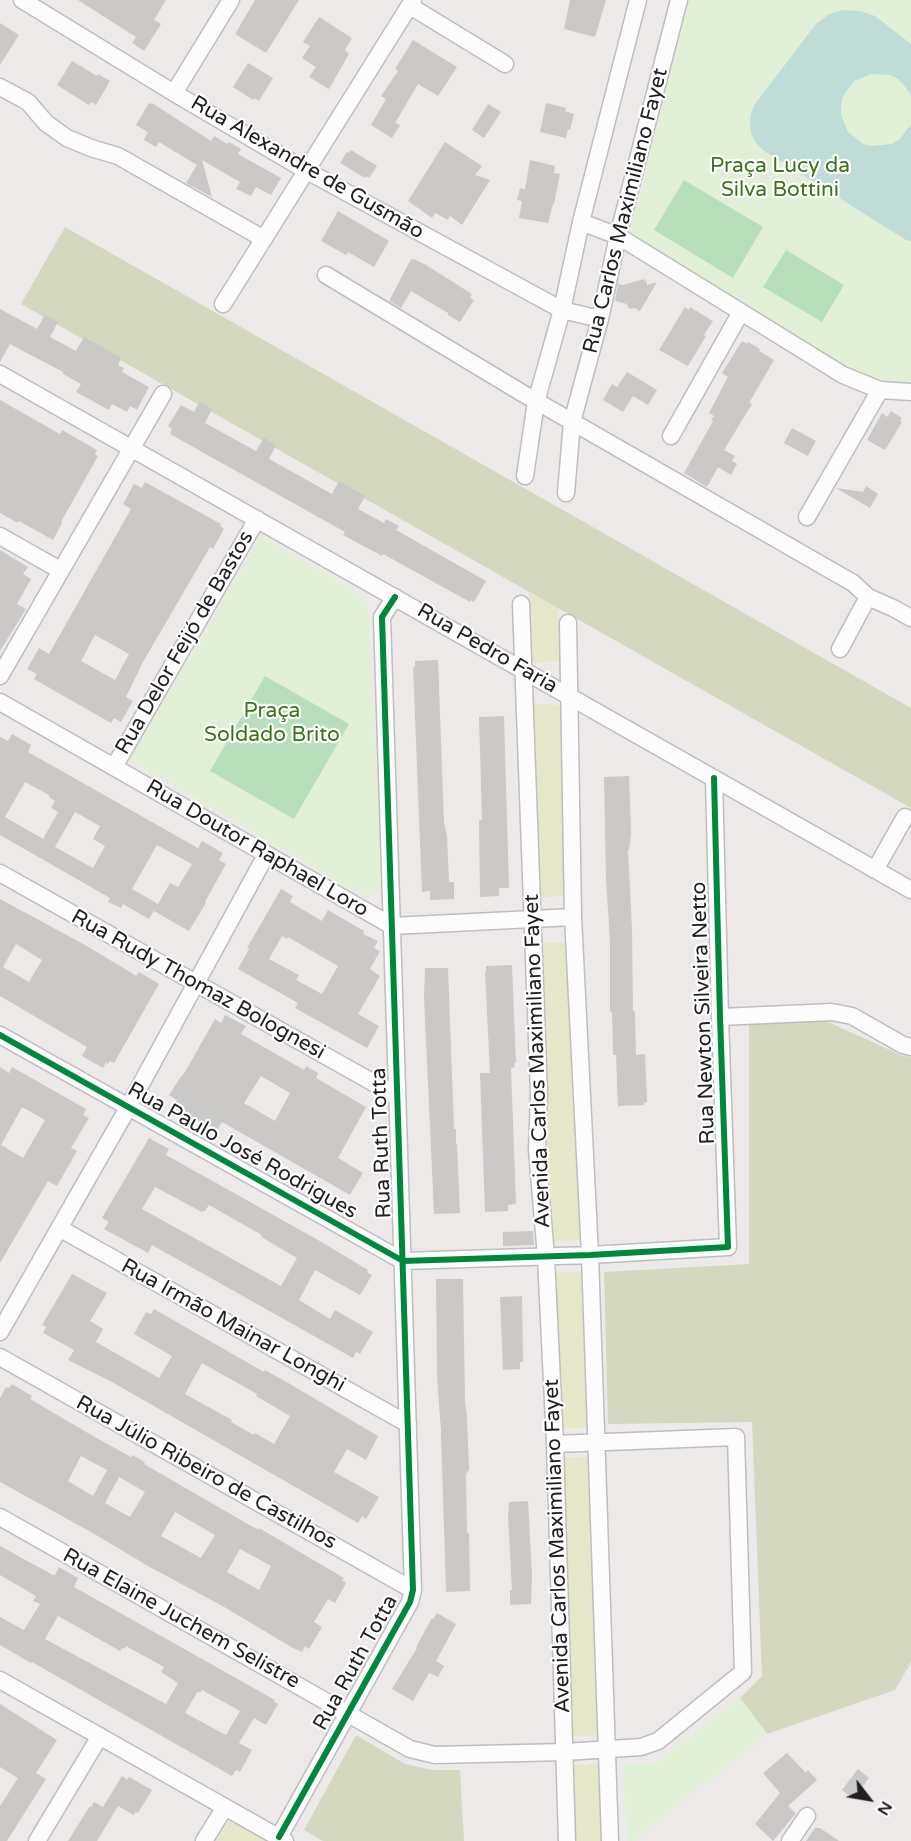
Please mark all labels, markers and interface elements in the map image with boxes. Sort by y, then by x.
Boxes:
street label: Rua Carlos Maximiliano Fayet [578,66,674,356]
street label: Rua Alexandre de Gusmão [186,91,428,245]
park label: Praça Lucy da Silva Bottini [710,153,850,203]
street label: Rua Delor Feijó de Bastos [111,527,259,759]
street label: Rua Pedro Faria [412,599,562,699]
park label: Praça Soldado Brito [204,698,340,748]
street label: Rua Doutor Raphael Loro [141,775,373,923]
street label: Rua Newton Silveira Netto [687,881,721,1145]
street label: Avenida Carlos Maximiliano Fayet [520,893,556,1229]
street label: Rua Rudy Thomaz Bolognesi [67,905,329,1065]
street label: Rua Ruth Totta [367,1067,397,1219]
street label: Rua Paulo José Rodrigues [123,1077,361,1225]
street label: Rua Irmão Mainar Longhi [116,1254,350,1398]
street label: Avenida Carlos Maximiliano Fayet [540,1378,576,1714]
street label: Rua Júlio Ribeiro de Castilhos [71,1391,341,1555]
street label: Rua Elaine Juchem Selistre [58,1543,304,1695]
street label: Rua Ruth Totta [308,1591,404,1735]
north arrow [839,1769,899,1829]
text: N [873,1798,896,1819]

